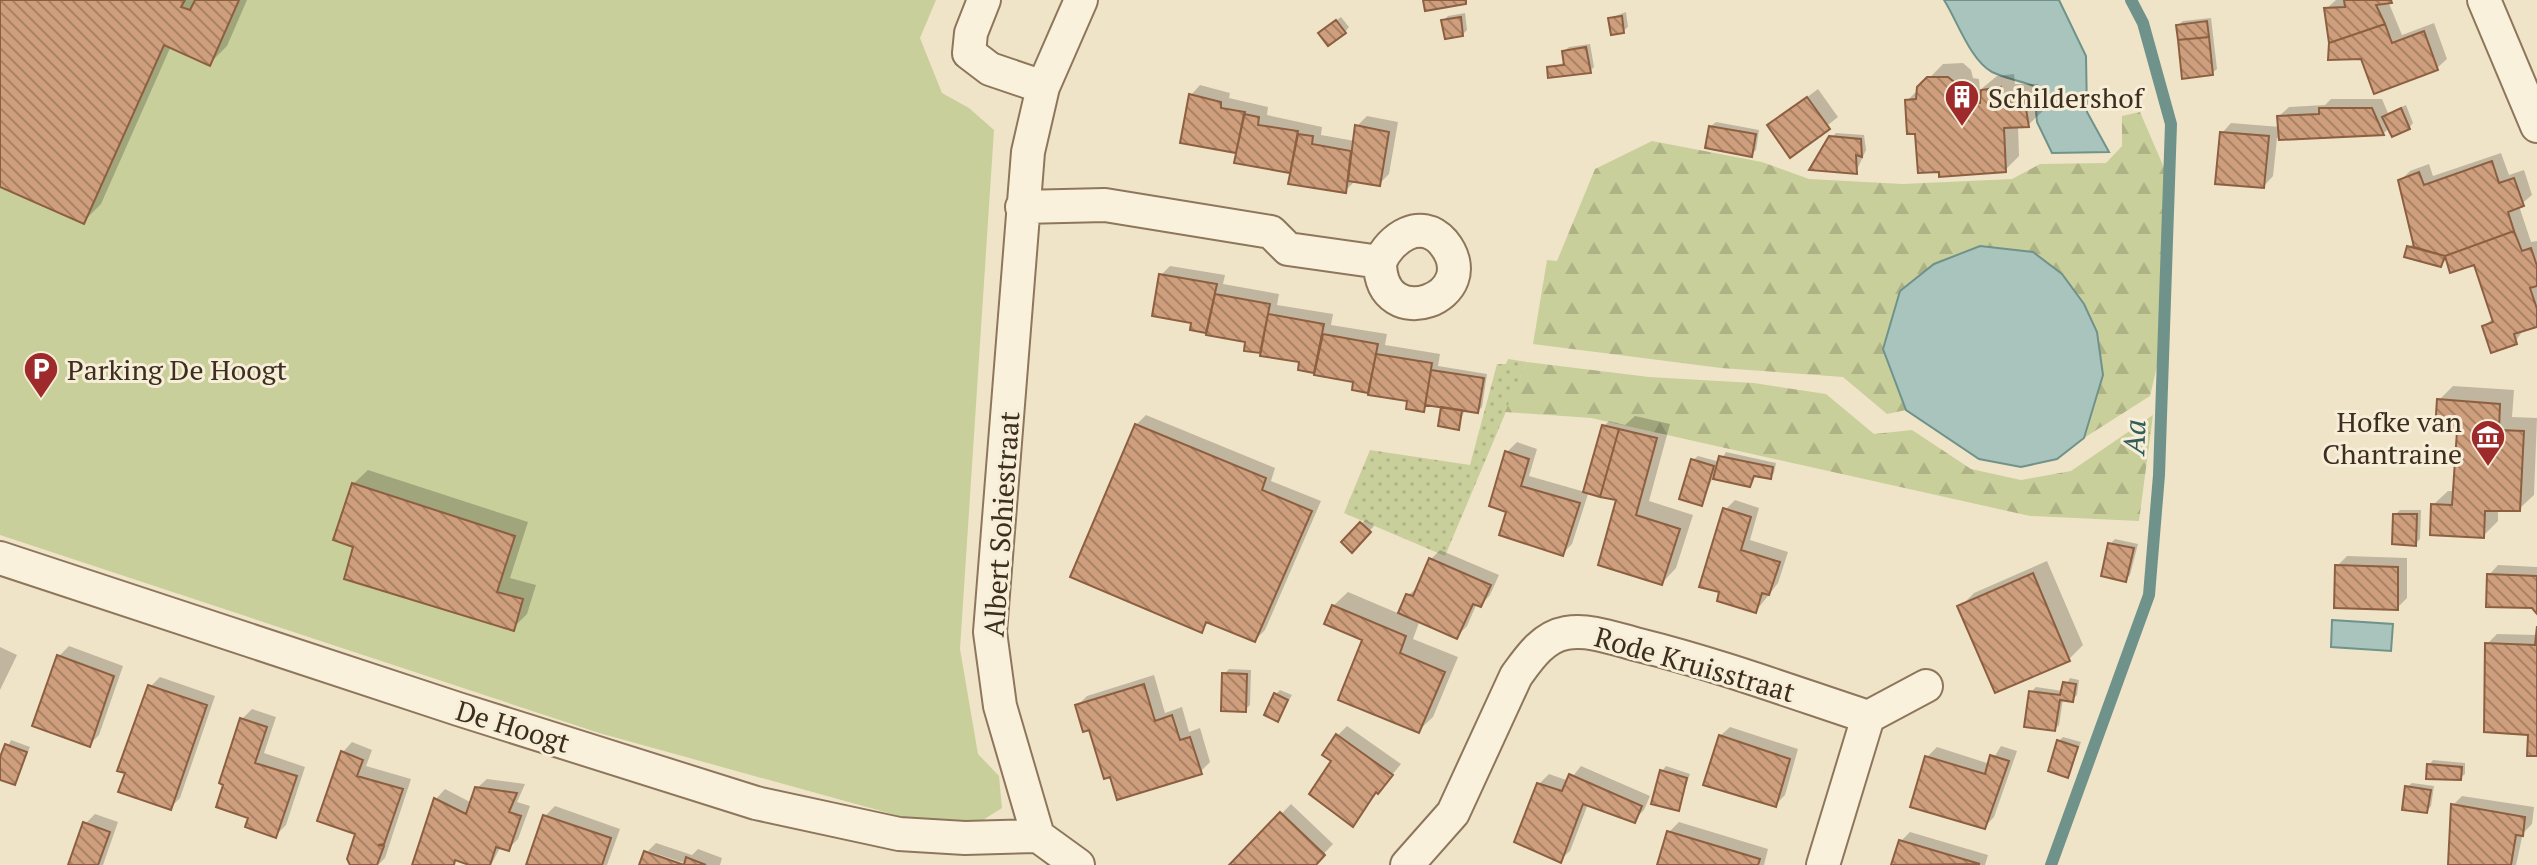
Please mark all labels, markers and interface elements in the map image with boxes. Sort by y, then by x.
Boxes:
building icon: Schildershof [1943,78,1981,128]
place label: Schildershof [1988,79,2146,116]
parking icon: Parking De Hoogt [22,350,60,400]
place label: Parking De Hoogt [67,351,287,388]
place label: Hofke van Chantraine [2322,403,2462,472]
street label: Albert Sohiestraat [975,409,1027,638]
museum icon: Hofke van Chantraine [2469,418,2507,468]
water label: Aa [2113,419,2155,457]
street label: Rode Kruisstraat [1591,618,1800,710]
street label: De Hoogt [452,691,575,761]

